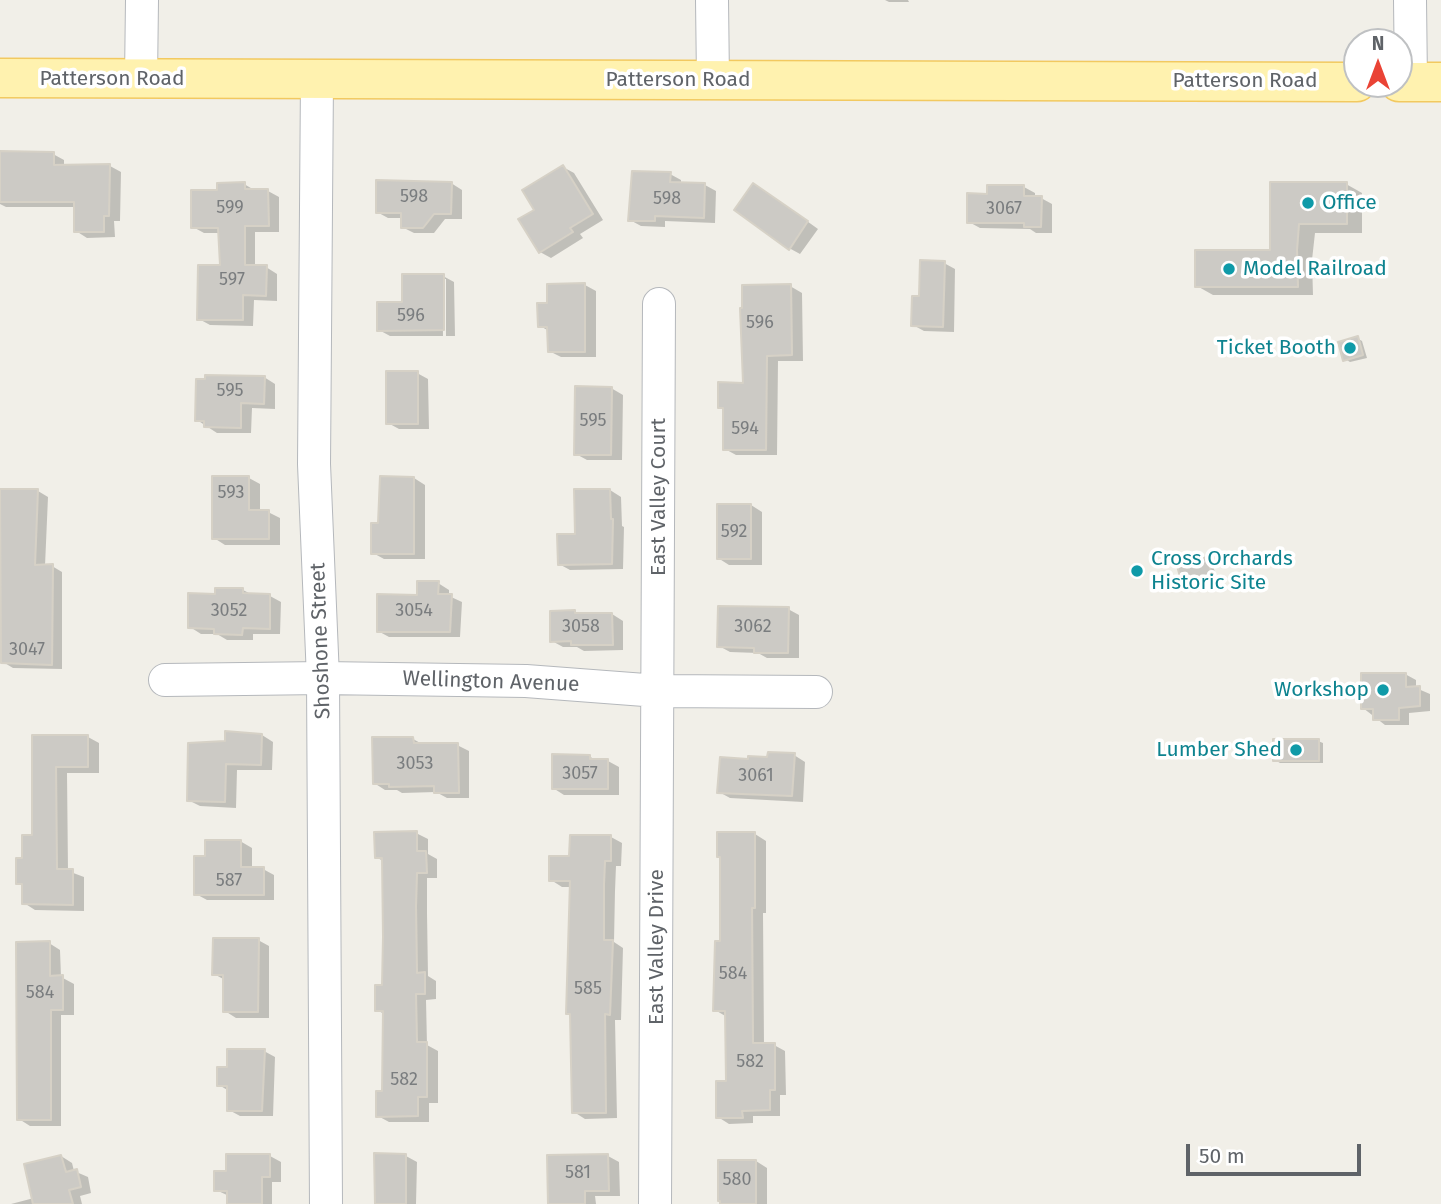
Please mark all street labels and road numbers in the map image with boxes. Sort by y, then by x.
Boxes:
street label: Patterson Road [40,66,184,92]
street label: Patterson Road [606,67,750,93]
street label: Patterson Road [1173,68,1317,94]
street label: East Valley Court [646,418,672,576]
street label: Shoshone Street [306,562,336,720]
street label: Wellington Avenue [402,666,580,698]
street label: East Valley Drive [644,869,670,1025]

